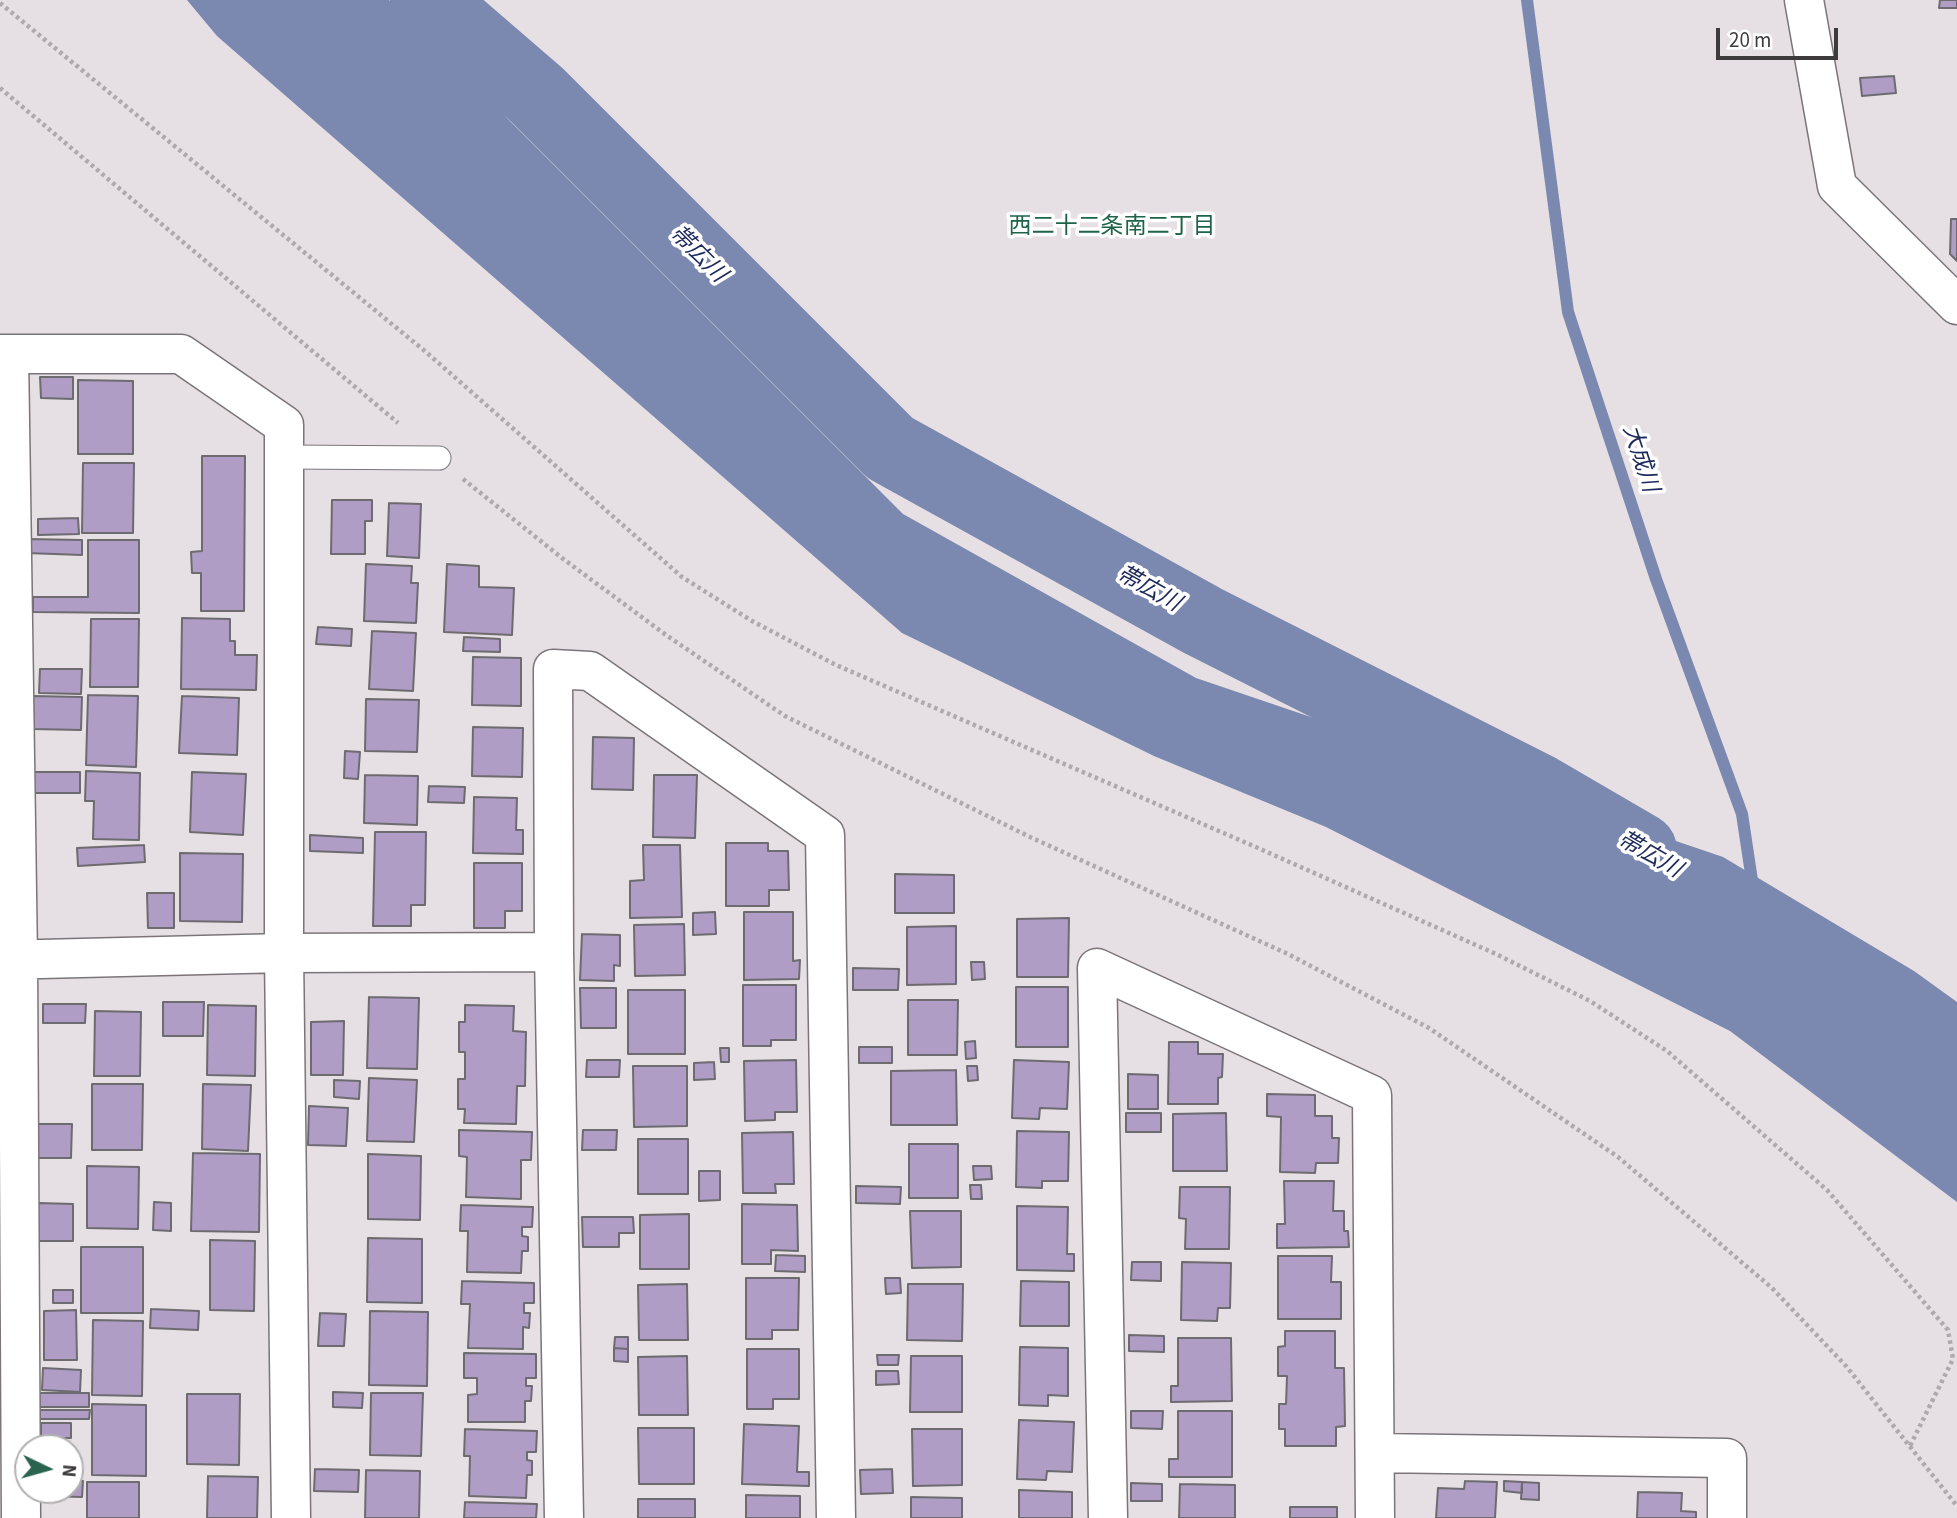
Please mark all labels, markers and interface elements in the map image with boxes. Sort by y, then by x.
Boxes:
scale bar [1719,14,1842,58]
text: 20 m [1729,25,1771,55]
district label: 西二十二条南二丁目 [1009,214,1215,242]
water label: 帯広川 [663,221,731,289]
water label: 大成川 [1615,422,1663,496]
water label: 帯広川 [1111,561,1185,619]
water label: 帯広川 [1612,827,1686,885]
north arrow [14,1434,84,1504]
text: N [54,1463,82,1478]

